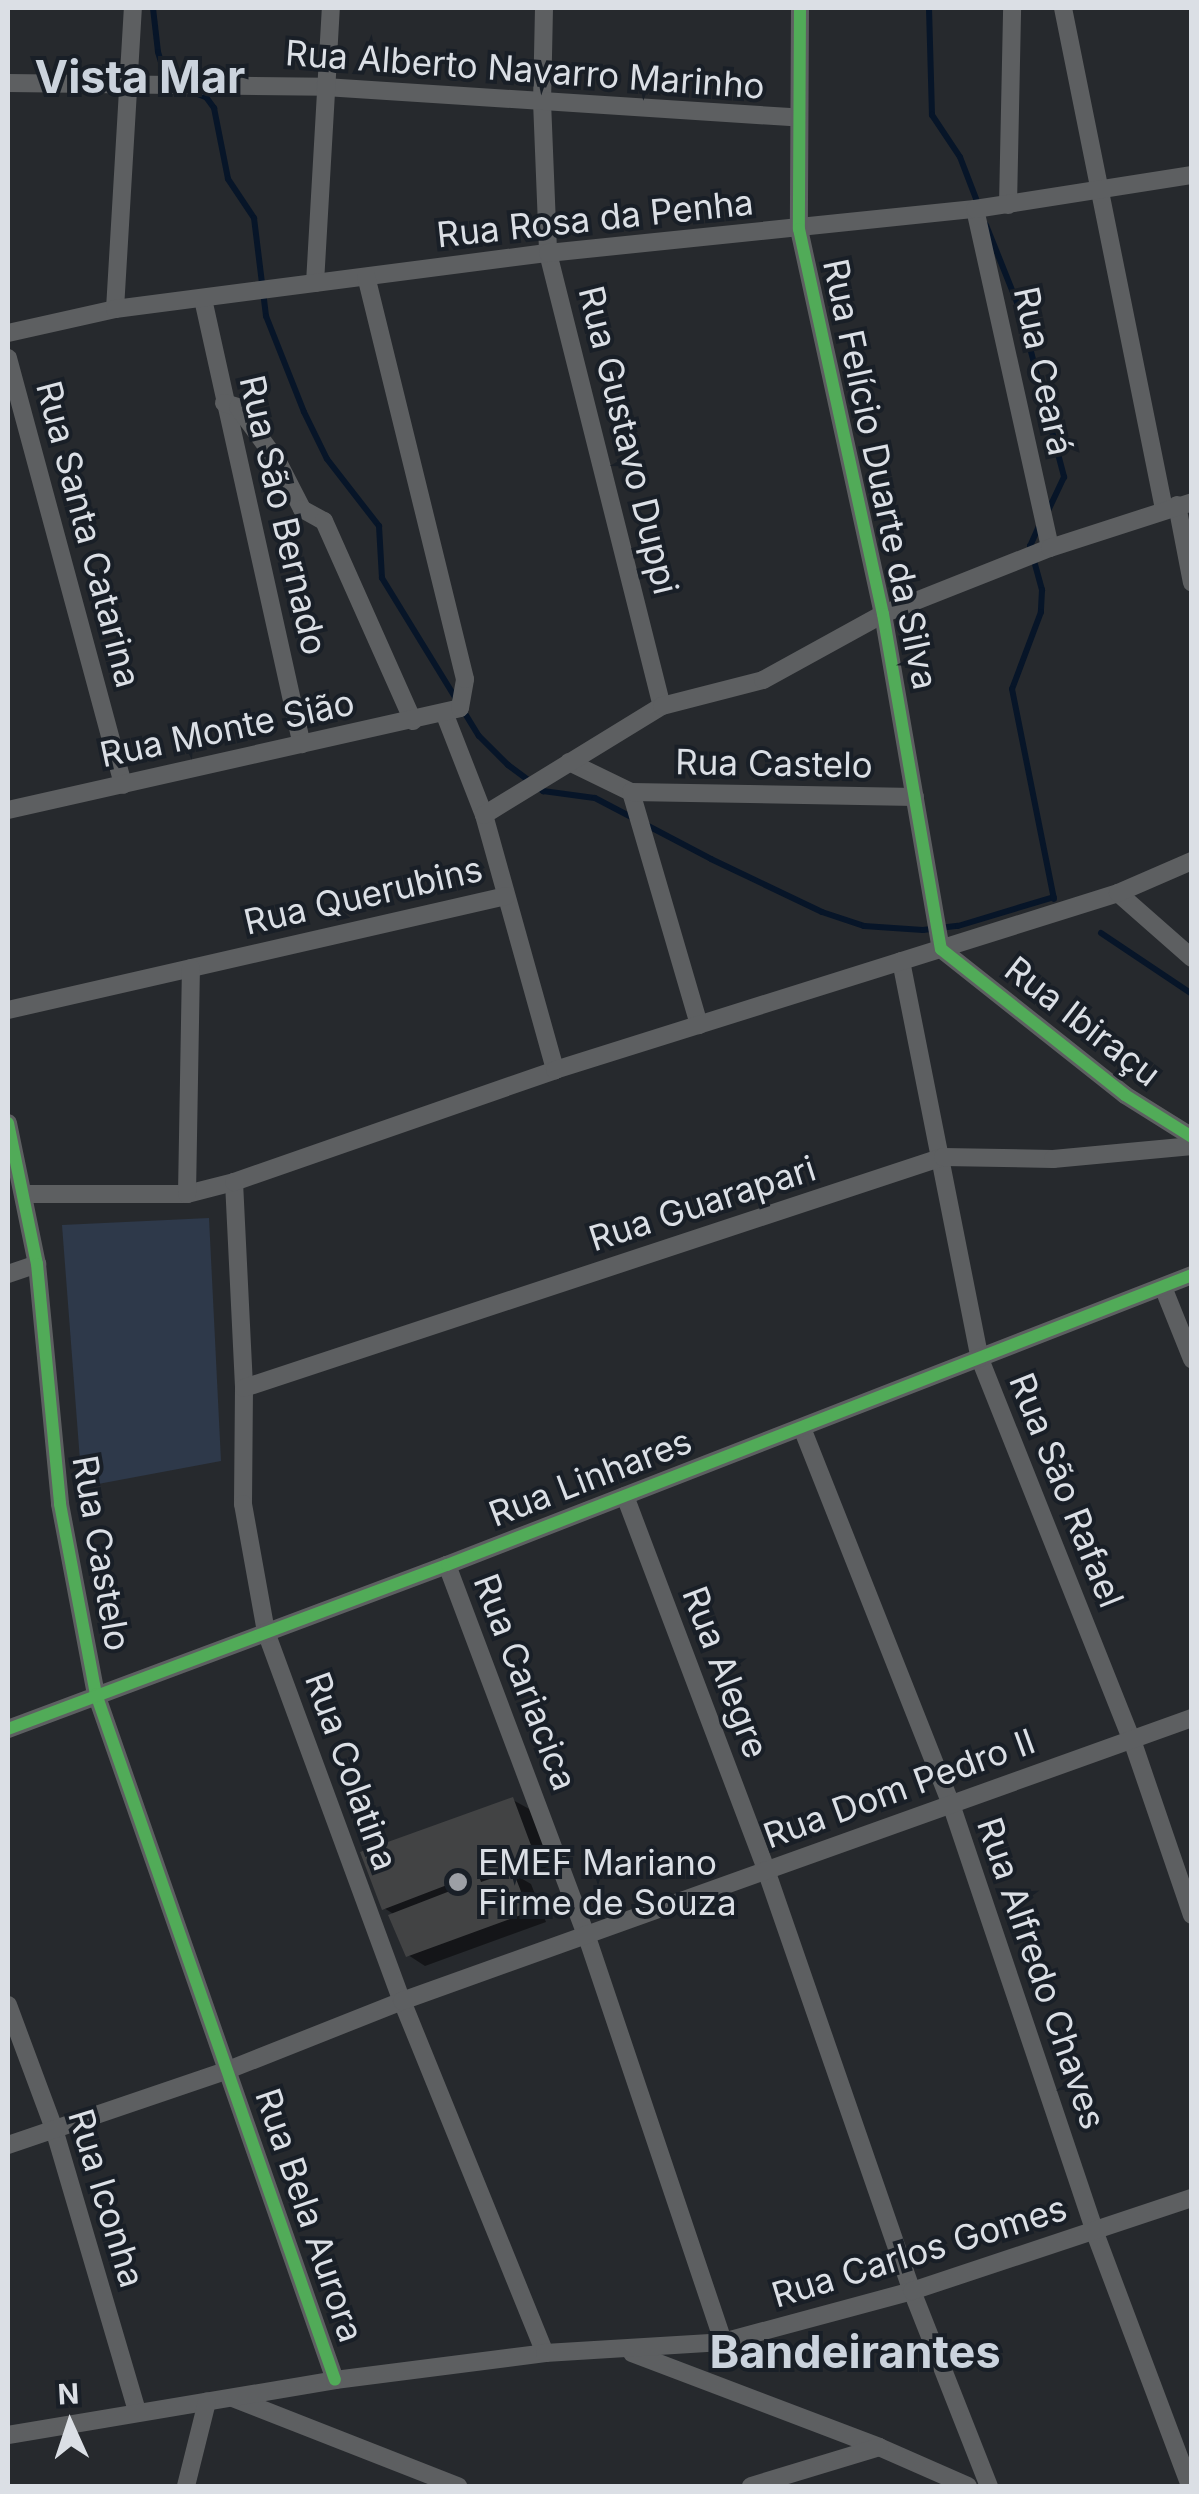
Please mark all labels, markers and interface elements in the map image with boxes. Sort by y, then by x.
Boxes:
street label: Rua Alberto Navarro Marinho [284,31,766,107]
district label: Vista Mar [35,50,245,104]
street label: Rua Rosa da Penha [435,180,755,256]
street label: Rua Felício Duarte da Silva [815,255,947,693]
street label: Rua Gustavo Duppi [570,282,688,598]
street label: Rua Ceará [1006,283,1082,459]
street label: Rua São Bernado [231,371,337,659]
street label: Rua Santa Catarina [28,376,150,692]
street label: Rua Monte Sião [96,681,358,775]
street label: Rua Castelo [675,740,873,786]
street label: Rua Querubins [240,847,486,943]
street label: Rua Ibiraçu [997,947,1169,1095]
street label: Rua Guarapari [583,1147,821,1259]
street label: Rua São Rafael [1001,1367,1133,1613]
street label: Rua Linhares [483,1419,697,1535]
street label: Rua Castelo [64,1452,140,1654]
street label: Rua Cariacica [465,1568,587,1796]
street label: Rua Alegre [674,1580,778,1764]
street label: Rua Colatina [297,1666,407,1876]
street label: Rua Dom Pedro II [758,1719,1040,1857]
street label: Rua Alfredo Chaves [969,1812,1115,2134]
place label: EMEF Mariano Firme de Souza [478,1841,737,1923]
marker: EMEF Mariano Firme de Souza [447,1871,469,1893]
street label: Rua Bela Aurora [247,2083,373,2347]
street label: Rua Iconha [60,2104,154,2292]
street label: Rua Carlos Gomes [767,2186,1071,2316]
district label: Bandeirantes [709,2325,1001,2379]
north arrow [20,2374,120,2474]
text: N [57,2377,80,2412]

